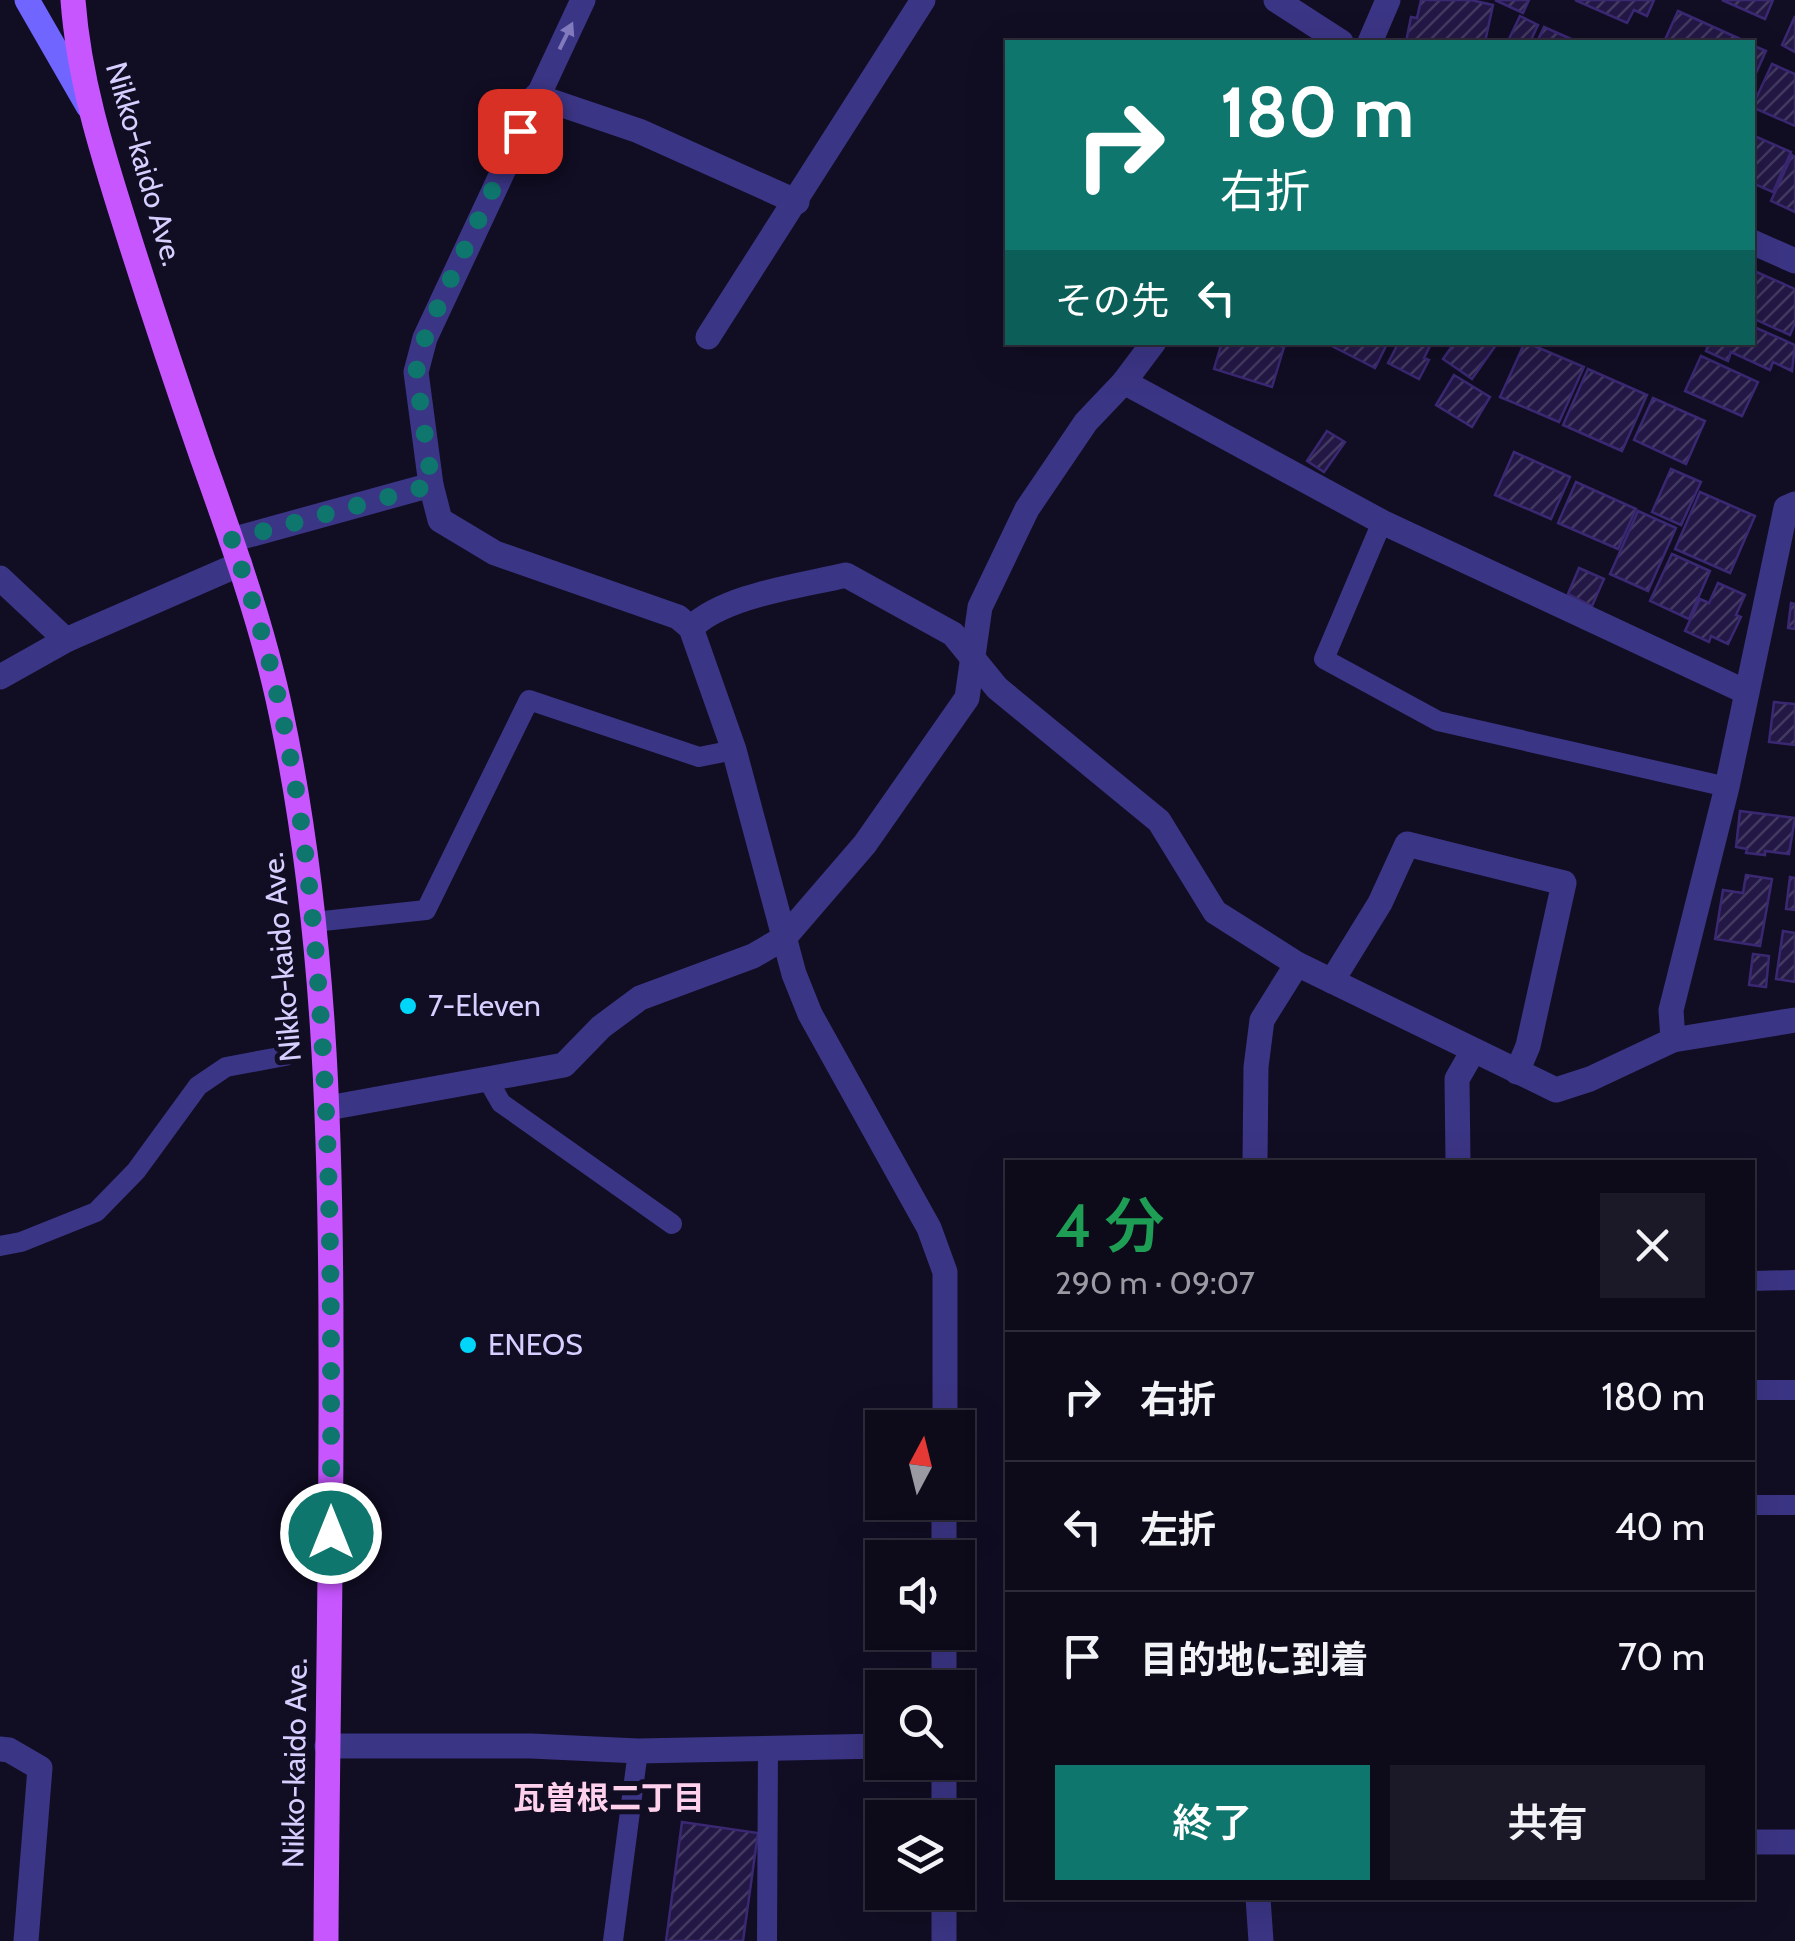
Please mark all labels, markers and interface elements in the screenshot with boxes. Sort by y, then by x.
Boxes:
one-way arrow [557,21,574,50]
street label: Nikko-kaido Ave. [98,58,191,270]
text: 180 m [1220,69,1414,155]
icon: right [1055,80,1185,210]
pin [478,89,563,174]
icon: arrive [493,104,548,159]
text: 右折 [1220,164,1310,218]
icon: left [1189,270,1244,325]
text: その先 [1055,277,1169,324]
street label: Nikko-kaido Ave. [254,851,309,1063]
place label: 7-Eleven [428,987,541,1024]
marker: 7-Eleven [397,995,419,1017]
text: 4 分 [1055,1189,1165,1262]
button: close [1600,1193,1705,1298]
text: 290 m · 09:07 [1055,1263,1255,1302]
place label: ENEOS [488,1326,583,1363]
marker: ENEOS [457,1334,479,1356]
icon: right [1055,1369,1110,1424]
text: 180 m [1601,1373,1705,1420]
text: 右折 [1140,1376,1216,1423]
north arrow [865,1410,975,1520]
map controls [865,1410,975,1910]
position arrow [279,1481,383,1585]
icon: left [1055,1499,1110,1554]
text: 40 m [1615,1503,1705,1550]
text: 左折 [1140,1506,1216,1553]
button: sound [865,1540,975,1650]
icon: arrive [1055,1629,1110,1684]
text: 70 m [1618,1633,1705,1680]
text: 目的地に到着 [1140,1636,1368,1683]
street label: Nikko-kaido Ave. [274,1658,315,1868]
button: search [865,1670,975,1780]
button: 終了 [1055,1765,1370,1880]
button: 共有 [1390,1765,1705,1880]
district label: 瓦曽根二丁目 [513,1778,705,1817]
button: layers [865,1800,975,1910]

